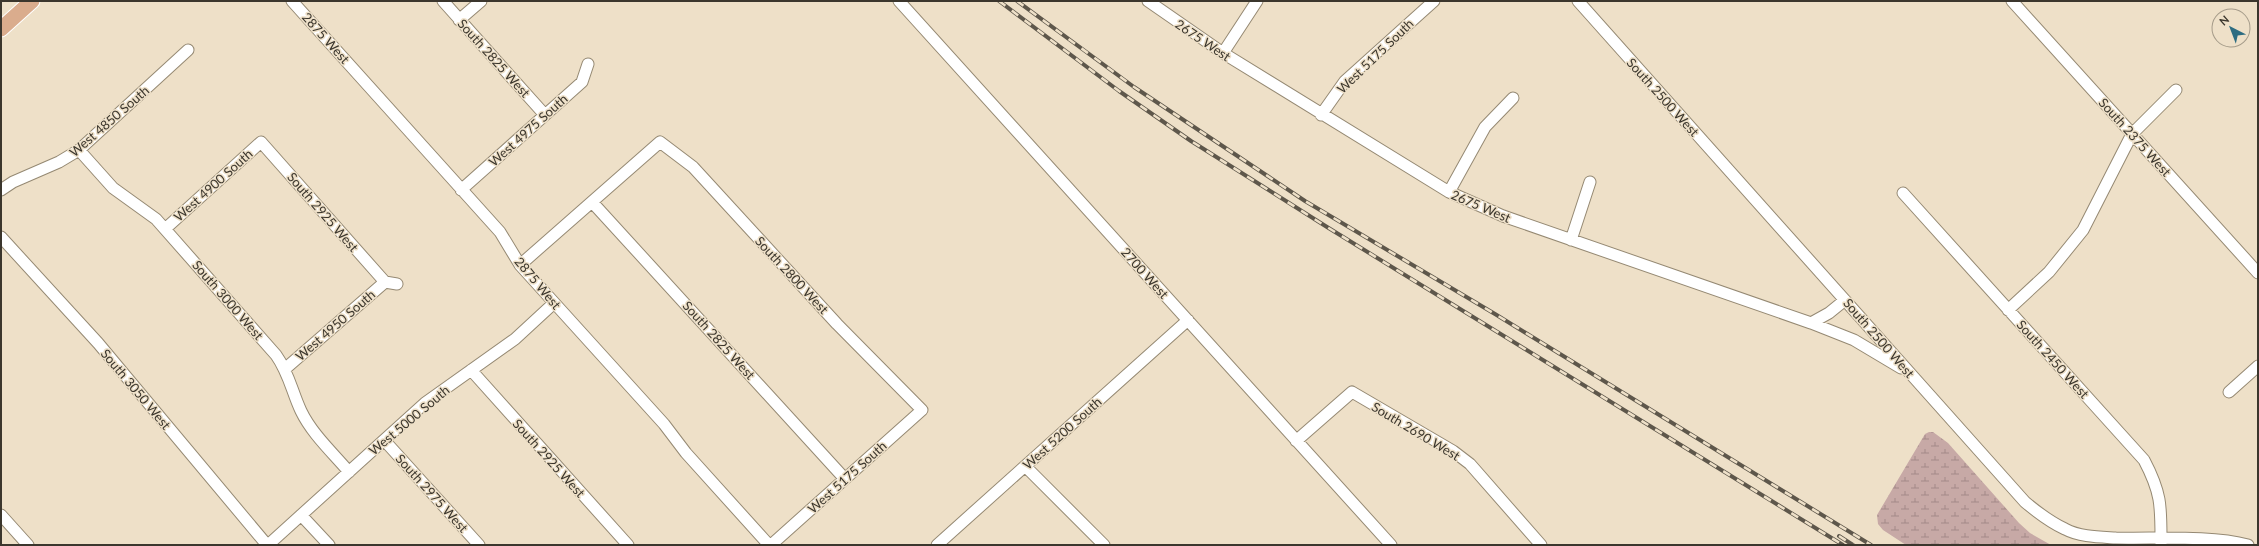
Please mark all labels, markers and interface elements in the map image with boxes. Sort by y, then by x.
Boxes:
north arrow [2211,8,2251,48]
street label: 2875 West [299,9,353,67]
text: N [2216,13,2231,28]
street label: South 2825 West [455,15,534,101]
street label: West 5175 South [1333,15,1417,97]
street label: 2675 West [1172,16,1234,64]
street label: South 2500 West [1624,54,1703,140]
street label: West 4850 South [66,82,152,160]
street label: West 4975 South [485,91,571,169]
street label: South 2375 West [2096,94,2175,180]
street label: West 4900 South [170,146,256,224]
street label: South 2925 West [284,169,362,255]
street label: 2675 West [1449,186,1514,226]
street label: South 2800 West [752,233,832,317]
street label: 2700 West [1118,244,1172,302]
street label: 2875 West [512,254,565,313]
street label: South 3000 West [189,257,267,343]
street label: West 4950 South [292,286,378,364]
street label: South 2500 West [1840,295,1918,381]
street label: South 2825 West [680,297,759,383]
street label: South 2450 West [2014,316,2093,402]
street label: South 3050 West [98,346,175,433]
street label: West 5000 South [365,382,453,458]
street label: West 5200 South [1019,394,1105,472]
street label: South 2690 West [1369,398,1463,464]
street label: South 2925 West [510,415,589,501]
street label: West 5175 South [804,438,890,516]
street label: South 2975 West [393,450,472,536]

